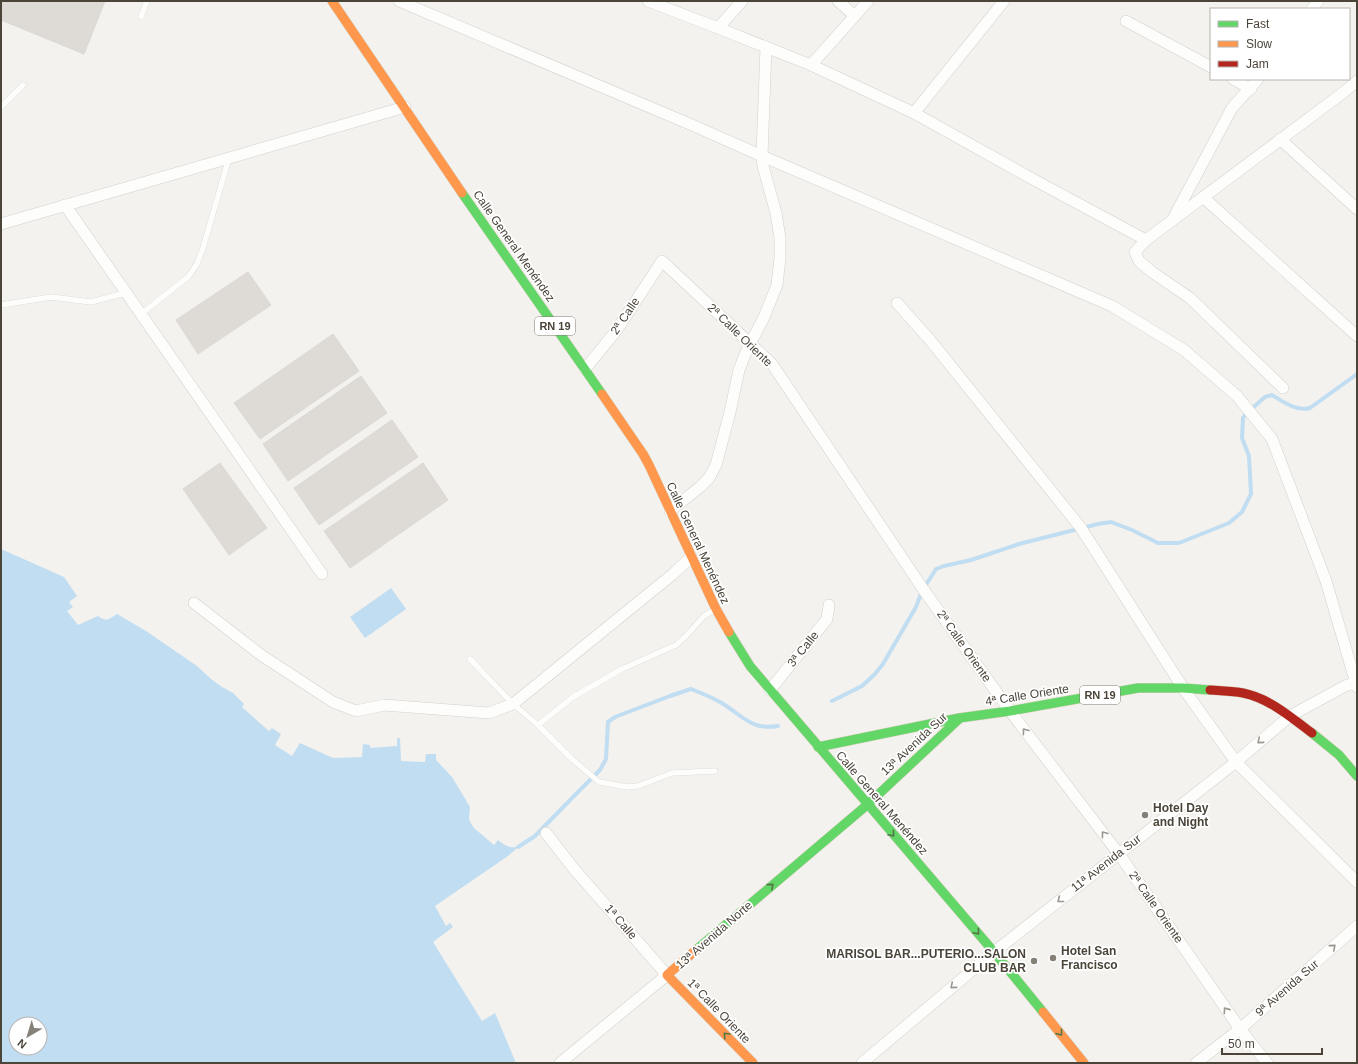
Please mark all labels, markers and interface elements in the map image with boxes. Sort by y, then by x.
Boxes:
legend [1210,8,1350,80]
text: Fast [1246,17,1270,31]
text: Slow [1246,37,1272,51]
text: Jam [1246,57,1269,71]
street label: Calle General Menéndez [470,188,558,304]
street label: 2ª Calle [608,294,643,337]
street label: 2ª Calle Oriente [705,301,775,370]
road number: RN 19 [535,317,575,335]
street label: Calle General Menéndez [664,480,732,606]
street label: 2ª Calle Oriente [934,607,994,685]
street label: 3ª Calle [784,628,822,670]
street label: 4ª Calle Oriente [984,681,1070,709]
road number: RN 19 [1080,686,1120,704]
street label: 13ª Avenida Sur [878,710,950,778]
one-way arrow [1022,728,1030,735]
one-way arrow [1258,737,1265,744]
street label: Calle General Menéndez [833,748,931,858]
place label: Hotel Day and Night [1153,801,1209,829]
marker: Hotel Day and Night [1140,810,1150,820]
one-way arrow [888,829,895,837]
street label: 11ª Avenida Sur [1068,831,1144,895]
one-way arrow [1102,832,1109,839]
street label: 2ª Calle Oriente [1126,868,1186,946]
one-way arrow [767,884,774,891]
one-way arrow [1057,895,1064,902]
street label: 13ª Avenida Norte [673,898,755,972]
street label: 1ª Calle [602,902,640,943]
one-way arrow [973,928,980,935]
place label: Hotel San Francisco [1061,944,1118,972]
one-way arrow [1328,945,1336,952]
place label: MARISOL BAR...PUTERIO...SALON CLUB BAR [826,947,1026,975]
marker: Hotel San Francisco [1048,953,1058,963]
marker: MARISOL BAR...PUTERIO...SALON CLUB BAR [1029,956,1039,966]
street label: 9ª Avenida Sur [1253,957,1321,1019]
street label: 1ª Calle Oriente [685,976,754,1046]
one-way arrow [951,981,958,988]
one-way arrow [1224,1007,1231,1014]
north arrow [8,1016,48,1056]
one-way arrow [1055,1028,1062,1035]
scale bar [1222,1030,1322,1056]
one-way arrow [723,1032,731,1040]
text: N [15,1037,29,1051]
text: 50 m [1228,1037,1255,1051]

